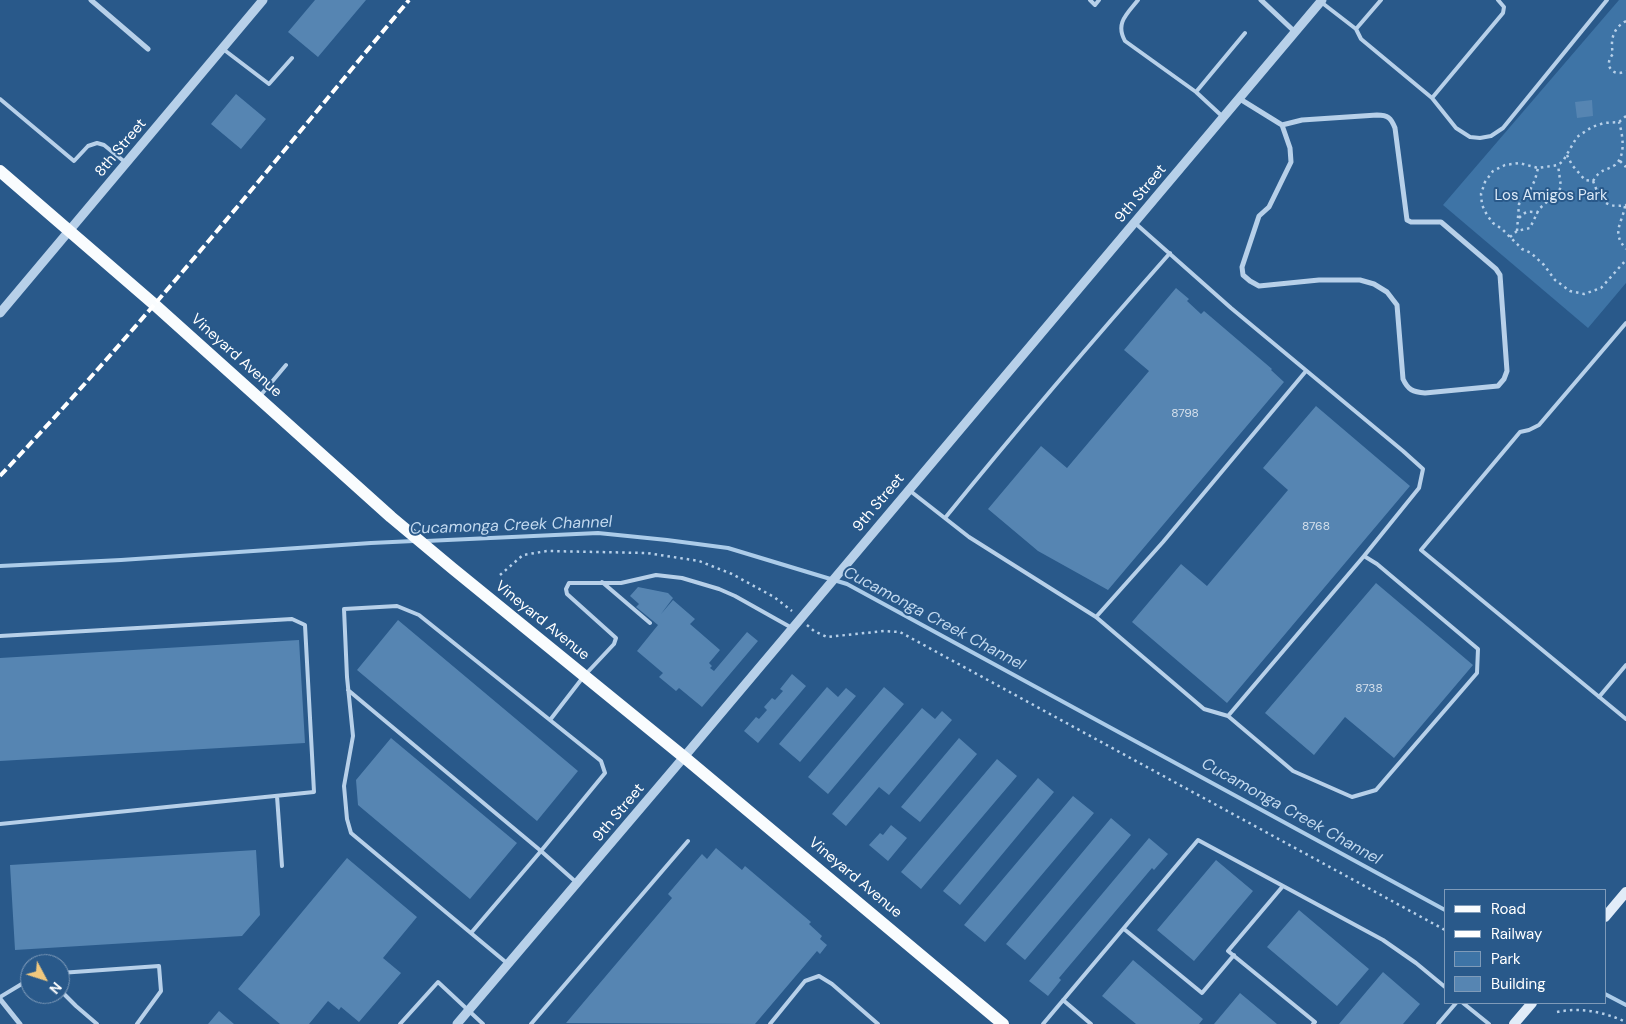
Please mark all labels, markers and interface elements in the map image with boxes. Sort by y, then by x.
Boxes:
street label: 8th Street [92,115,150,181]
street label: 9th Street [1111,161,1171,227]
park label: Los Amigos Park [1494,187,1608,205]
street label: Vineyard Avenue [187,310,285,402]
house number: 8798 [1171,407,1199,421]
street label: 9th Street [849,470,909,536]
water label: Cucamonga Creek Channel [409,513,613,539]
house number: 8768 [1302,520,1330,534]
water label: Cucamonga Creek Channel [840,563,1028,675]
street label: Vineyard Avenue [491,577,593,665]
house number: 8738 [1355,682,1383,696]
water label: Cucamonga Creek Channel [1198,755,1384,869]
street label: 9th Street [589,780,649,846]
street label: Vineyard Avenue [805,834,905,922]
legend [1444,889,1606,1004]
text: Road [1491,899,1526,919]
text: Railway [1491,924,1542,944]
text: Park [1491,949,1521,969]
north arrow [20,954,70,1004]
text: Building [1491,974,1546,994]
text: N [46,978,66,998]

